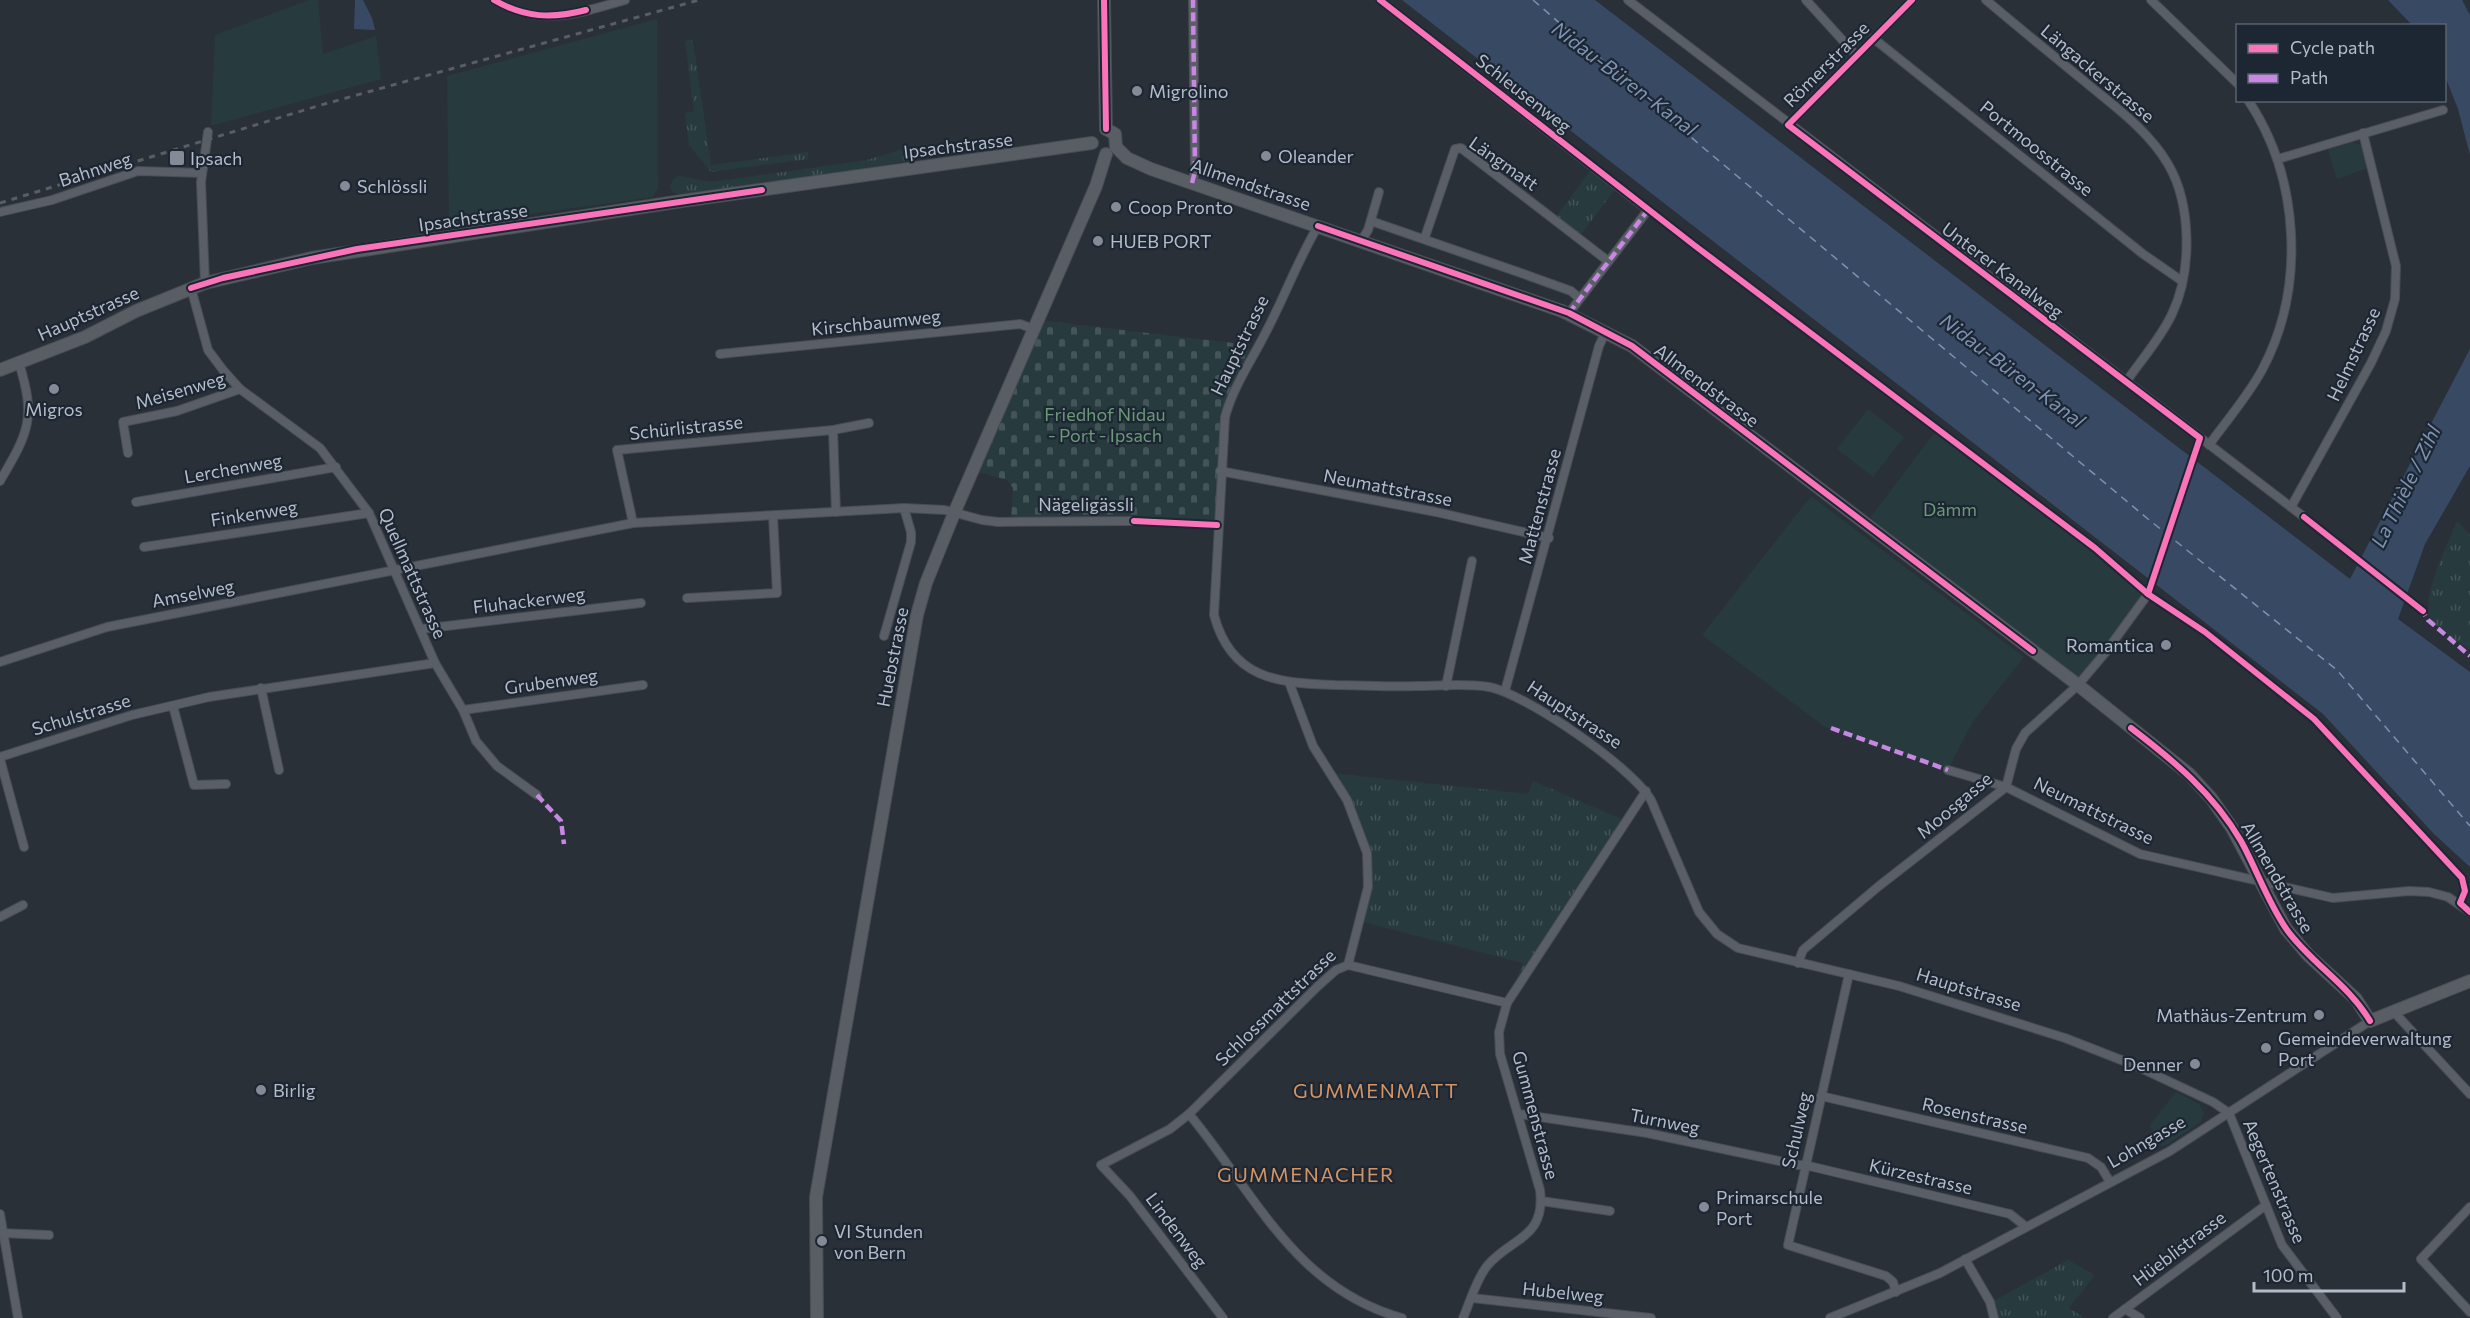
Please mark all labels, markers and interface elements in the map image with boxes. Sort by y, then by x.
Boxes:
water label: Nidau-Büren-Kanal [1548,16,1703,141]
street label: Römerstrasse [1779,17,1873,111]
street label: Längackerstrasse [2037,19,2159,127]
legend [2236,24,2446,102]
text: Cycle path [2290,36,2375,58]
street label: Schleusenweg [1472,49,1576,137]
text: Path [2290,66,2328,88]
place label: Migrolino [1149,80,1229,102]
marker: Migrolino [1130,84,1144,98]
street label: Portmoosstrasse [1976,96,2098,200]
street label: Ipsachstrasse [902,127,1014,163]
street label: Längmatt [1465,131,1543,195]
place label: Oleander [1278,145,1354,167]
street label: Bahnweg [56,147,134,191]
place label: Ipsach [190,147,242,169]
marker: Ipsach [168,149,186,167]
marker: Oleander [1259,149,1273,163]
street label: Allmendstrasse [1188,153,1314,215]
place label: Schlössli [357,175,427,197]
marker: Schlössli [338,179,352,193]
place label: Coop Pronto [1128,196,1233,218]
street label: Ipsachstrasse [417,198,529,236]
marker: Coop Pronto [1109,200,1123,214]
street label: Unterer Kanalweg [1938,217,2068,323]
place label: HUEB PORT [1110,230,1212,252]
marker: HUEB PORT [1091,234,1105,248]
street label: Hauptstrasse [34,281,142,345]
street label: Hauptstrasse [1205,291,1273,399]
street label: Kirschbaumweg [810,304,942,340]
street label: Helmstrasse [2322,304,2384,404]
water label: Nidau-Büren-Kanal [1936,308,2091,433]
street label: Allmendstrasse [1650,339,1764,431]
street label: Meisenweg [133,367,228,413]
marker: Migros [47,382,61,396]
place label: Migros [25,398,83,420]
park label: Friedhof Nidau - Port - Ipsach [1044,403,1166,446]
street label: Schürlistrasse [628,410,744,444]
water label: La Thièle / Zihl [2365,420,2445,551]
street label: Mattenstrasse [1513,446,1565,566]
street label: Lerchenweg [182,449,284,487]
street label: Neumattstrasse [1322,464,1454,510]
street label: Nägeligässli [1038,493,1134,515]
street label: Finkenweg [209,495,299,531]
park label: Dämm [1923,498,1977,520]
street label: Quellmattstrasse [374,504,452,642]
street label: Amselweg [150,574,236,612]
street label: Fluhackerweg [472,582,587,618]
street label: Huebstrasse [872,605,912,709]
place label: Romantica [2066,634,2154,656]
marker: Romantica [2159,638,2173,652]
street label: Grubenweg [503,664,599,698]
street label: Hauptstrasse [1523,675,1627,753]
street label: Schulstrasse [29,689,133,739]
street label: Moosgasse [1912,767,1996,843]
street label: Neumattstrasse [2030,771,2158,849]
street label: Allmendstrasse [2237,817,2319,937]
street label: Schlossmattstrasse [1210,944,1340,1070]
street label: Hauptstrasse [1914,963,2024,1015]
place label: Mathäus-Zentrum [2156,1004,2307,1026]
marker: Mathäus-Zentrum [2312,1008,2326,1022]
place label: Gemeindeverwaltung Port [2278,1027,2452,1070]
marker: Gemeindeverwaltung Port [2259,1041,2273,1055]
street label: Gummenstrasse [1508,1048,1564,1182]
place label: Denner [2123,1053,2183,1075]
marker: Denner [2188,1057,2202,1071]
district label: GUMMENMATT [1293,1078,1459,1102]
place label: Birlig [273,1079,316,1101]
marker: Birlig [254,1083,268,1097]
street label: Schulweg [1777,1089,1816,1170]
street label: Rosenstrasse [1920,1092,2030,1138]
street label: Turnweg [1628,1103,1702,1139]
street label: Lohngasse [2103,1110,2189,1172]
street label: Aegertenstrasse [2239,1116,2311,1246]
street label: Kürzestrasse [1867,1153,1975,1199]
district label: GUMMENACHER [1217,1162,1395,1186]
place label: Primarschule Port [1716,1186,1823,1229]
street label: Lindenweg [1142,1188,1213,1272]
marker: Primarschule Port [1697,1200,1711,1214]
street label: Hüeblistrasse [2128,1206,2230,1290]
place label: VI Stunden von Bern [834,1220,923,1263]
marker: VI Stunden von Bern [815,1234,829,1248]
scale bar [2254,1255,2404,1293]
text: 100 m [2263,1264,2313,1286]
street label: Hubelweg [1521,1277,1605,1307]

